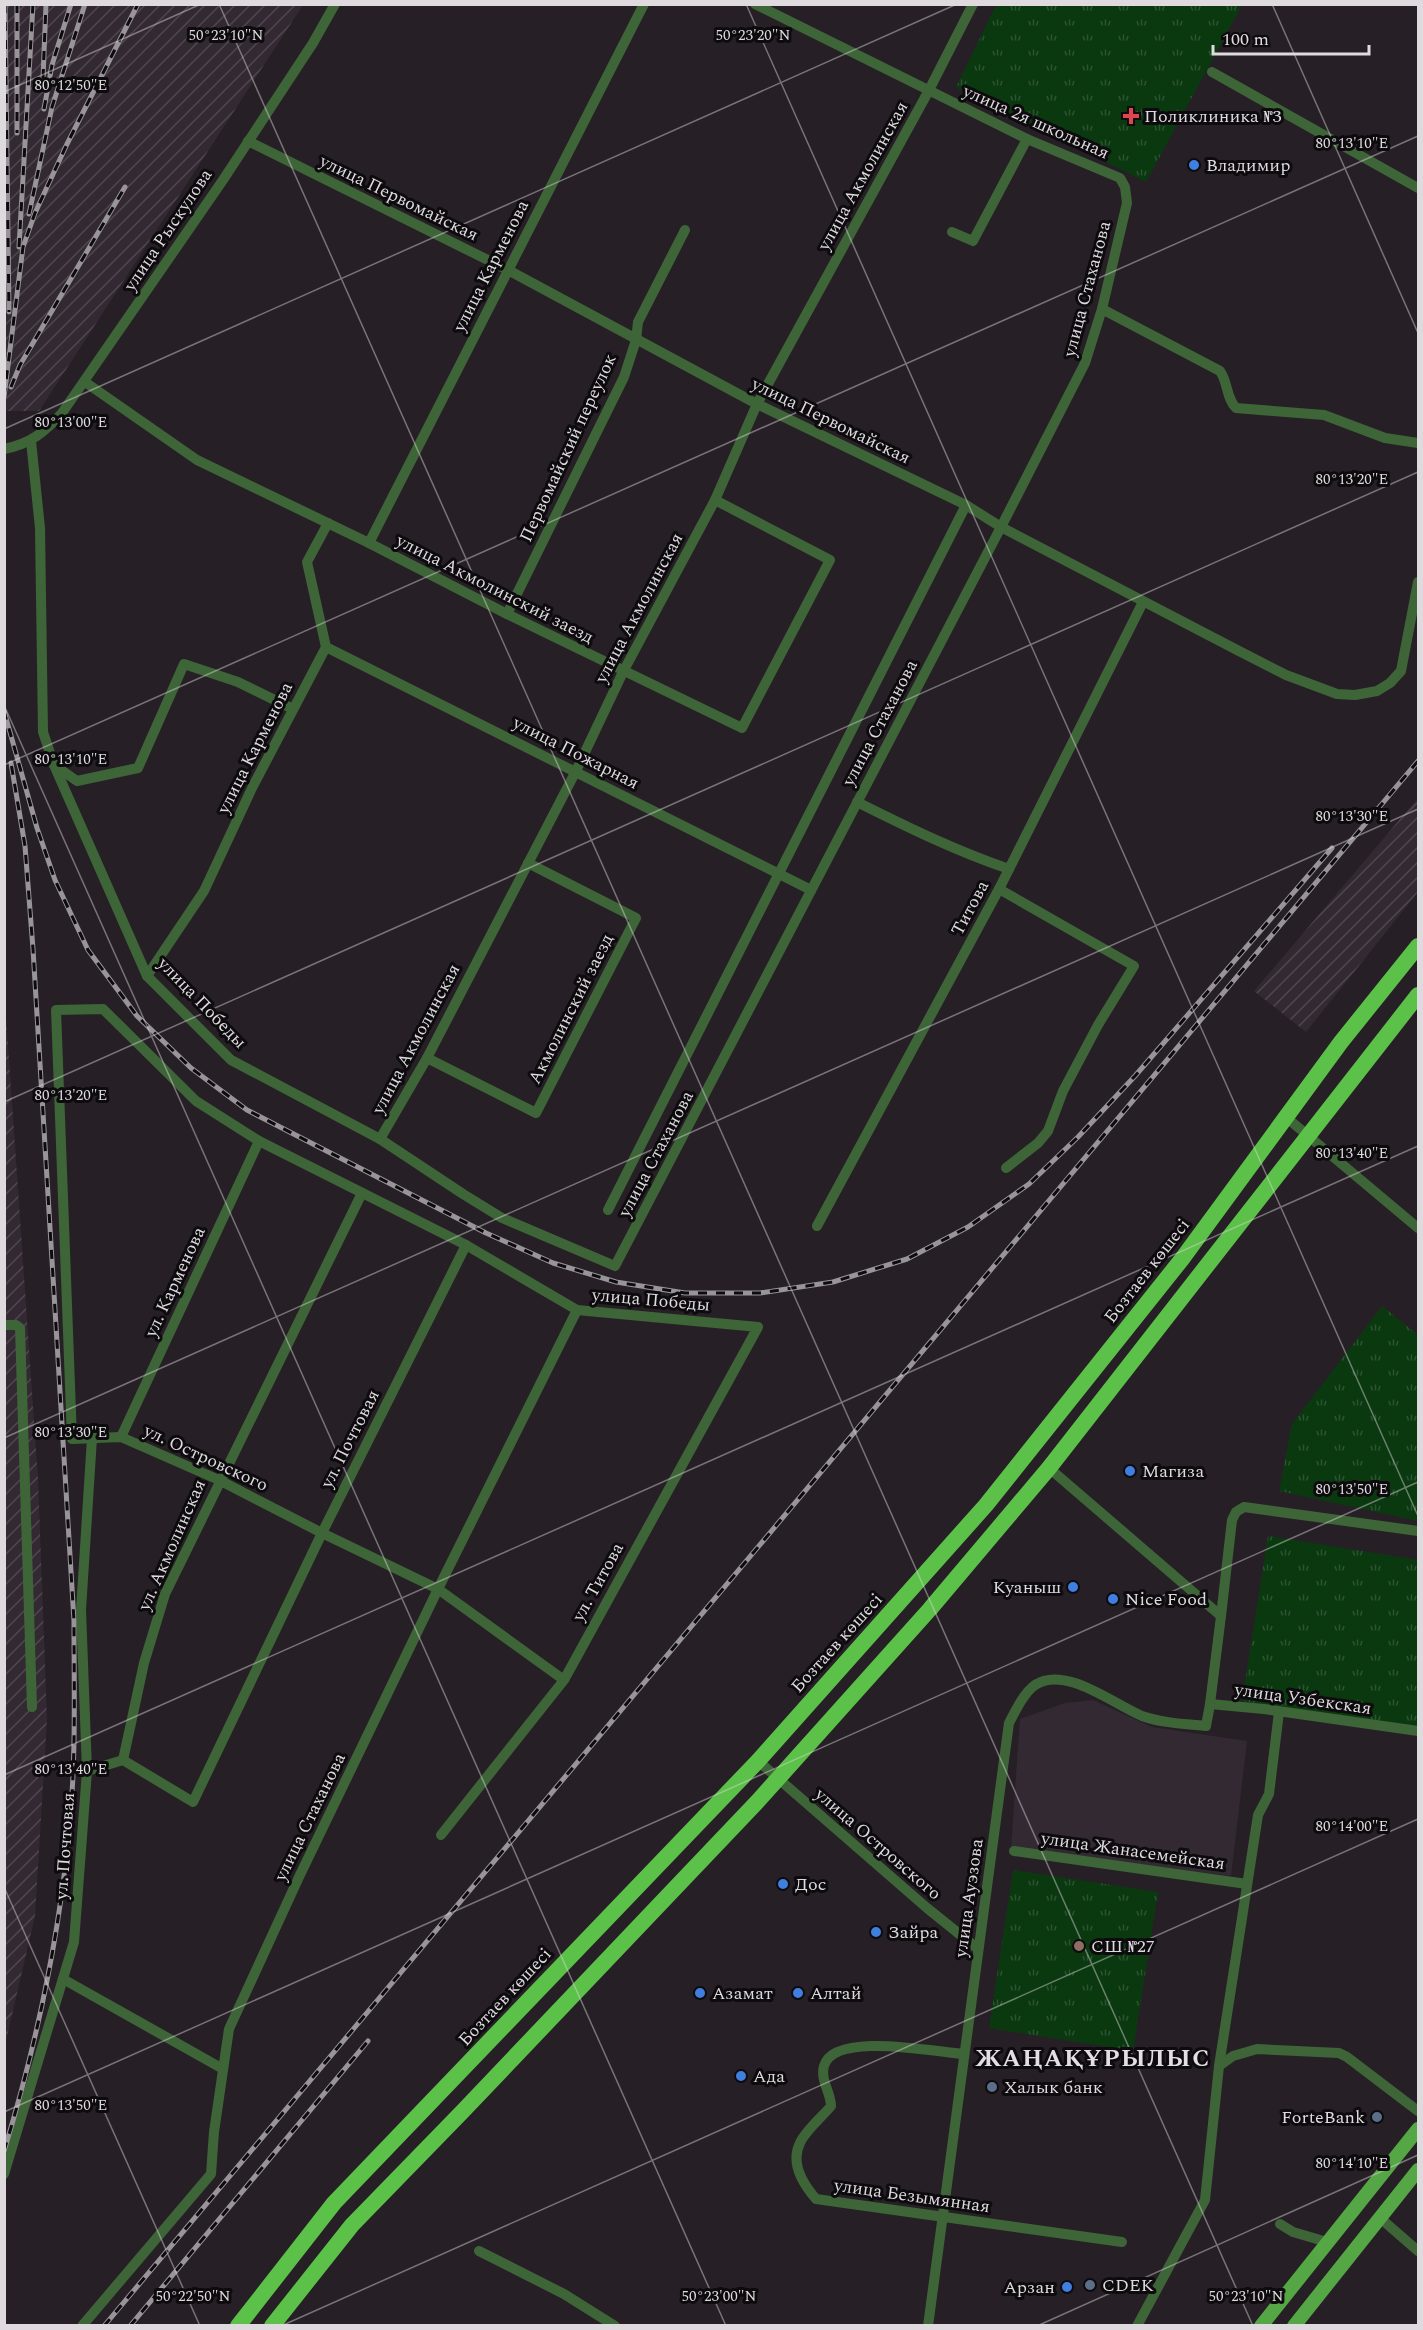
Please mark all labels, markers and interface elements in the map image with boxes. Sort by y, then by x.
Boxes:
scale bar [1213,18,1369,56]
text: 50°23'10"N [189,24,264,47]
text: 50°23'20"N [716,24,791,47]
text: 100 m [1222,26,1269,53]
text: 80°12'50"E [35,74,107,97]
street label: улица 2я школьная [958,77,1114,166]
street label: улица Акмолинская [810,96,915,256]
place label: Поликлиника №3 [1144,103,1281,130]
marker: Поликлиника №3 [1122,107,1140,125]
text: 80°13'10"E [1316,132,1388,155]
street label: улица Первомайская [314,147,483,248]
place label: Владимир [1206,152,1290,179]
marker: Владимир [1187,158,1201,172]
street label: улица Рыскулова [116,163,219,298]
street label: улица Карменова [446,195,536,338]
street label: улица Стаханова [1056,218,1118,361]
street label: Первомайский переулок [512,349,624,547]
street label: улица Первомайская [746,370,915,471]
text: 80°13'00"E [35,411,107,434]
text: 80°13'20"E [1316,468,1388,491]
street label: улица Акмолинский заезд [391,527,599,651]
street label: улица Акмолинская [587,528,690,689]
street label: улица Стаханова [835,655,925,792]
street label: улица Карменова [210,677,300,820]
street label: улица Пожарная [507,709,644,796]
text: 80°13'10"E [35,748,107,771]
text: 80°13'30"E [1316,805,1388,828]
street label: Титова [944,875,996,941]
street label: Акмолинский заезд [521,929,621,1089]
street label: улица Победы [150,950,253,1055]
street label: улица Акмолинская [364,959,467,1120]
text: 80°13'20"E [35,1084,107,1107]
street label: улица Стаханова [611,1086,701,1223]
text: 80°13'40"E [1316,1142,1388,1165]
street label: Бозтаев көшесі [1097,1213,1197,1329]
street label: ул. Карменова [137,1222,212,1343]
street label: улица Победы [590,1281,711,1319]
street label: ул. Почтовая [313,1385,386,1494]
street label: ул. Островского [139,1417,273,1499]
text: 80°13'30"E [35,1421,107,1444]
place label: Магиза [1142,1458,1205,1485]
marker: Магиза [1123,1464,1137,1478]
street label: ул. Акмолинская [131,1475,213,1616]
text: 80°13'50"E [1316,1478,1388,1501]
street label: ул. Титова [565,1537,631,1627]
place label: Куаныш [993,1574,1061,1601]
marker: Куаныш [1066,1580,1080,1594]
place label: Nice Food [1125,1586,1207,1613]
street label: Бозтаев көшесі [785,1587,889,1699]
marker: Nice Food [1106,1592,1120,1606]
street label: улица Узбекская [1232,1676,1373,1722]
street label: улица Стаханова [267,1748,353,1887]
text: 80°13'40"E [35,1758,107,1781]
street label: улица Островского [808,1781,947,1907]
street label: ул. Почтовая [48,1791,82,1902]
text: 80°14'00"E [1316,1815,1388,1838]
street label: улица Жанасемейская [1038,1825,1227,1877]
street label: улица Ауэзова [947,1837,991,1960]
place label: Дос [795,1871,826,1898]
marker: Дос [776,1877,790,1891]
place label: Зайра [888,1919,939,1946]
marker: Зайра [869,1925,883,1939]
place label: СШ №27 [1091,1933,1155,1960]
marker: СШ №27 [1072,1939,1086,1953]
street label: Бозтаев көшесі [452,1942,558,2052]
place label: Азамат [712,1980,773,2007]
place label: Алтай [810,1980,861,2007]
marker: Азамат [693,1986,707,2000]
marker: Алтай [791,1986,805,2000]
district label: ЖАҢАҚҰРЫЛЫС [975,2041,1211,2077]
place label: Ада [753,2063,785,2090]
marker: Ада [734,2069,748,2083]
place label: Халык банк [1004,2074,1103,2101]
marker: Халык банк [985,2080,999,2094]
text: 80°13'50"E [35,2094,107,2117]
place label: ForteBank [1281,2104,1365,2131]
marker: ForteBank [1370,2110,1384,2124]
text: 80°14'10"E [1316,2152,1388,2175]
street label: улица Безымянная [831,2172,992,2220]
place label: CDEK [1102,2272,1154,2299]
place label: Арзан [1003,2274,1055,2301]
marker: CDEK [1083,2278,1097,2292]
marker: Арзан [1060,2280,1074,2294]
text: 50°22'50"N [156,2285,231,2308]
text: 50°23'00"N [682,2285,757,2308]
text: 50°23'10"N [1209,2285,1284,2308]

